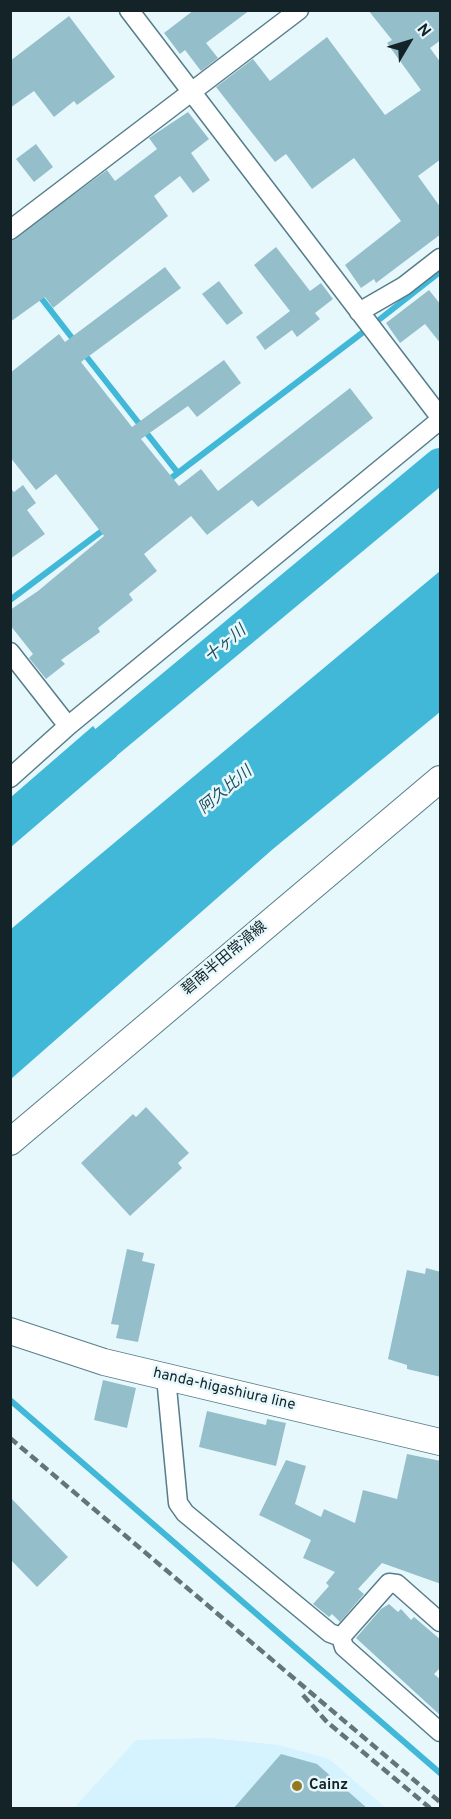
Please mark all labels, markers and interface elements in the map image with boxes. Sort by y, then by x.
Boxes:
north arrow [379,12,439,72]
text: N [412,20,435,42]
water label: 十ヶ川 [201,622,251,668]
water label: 阿久比川 [195,763,257,819]
street label: 碧南半田常滑線 [179,918,271,1000]
street label: handa-higashiura line [151,1365,297,1415]
place label: Cainz [309,1777,348,1795]
marker: Cainz [290,1779,304,1793]

